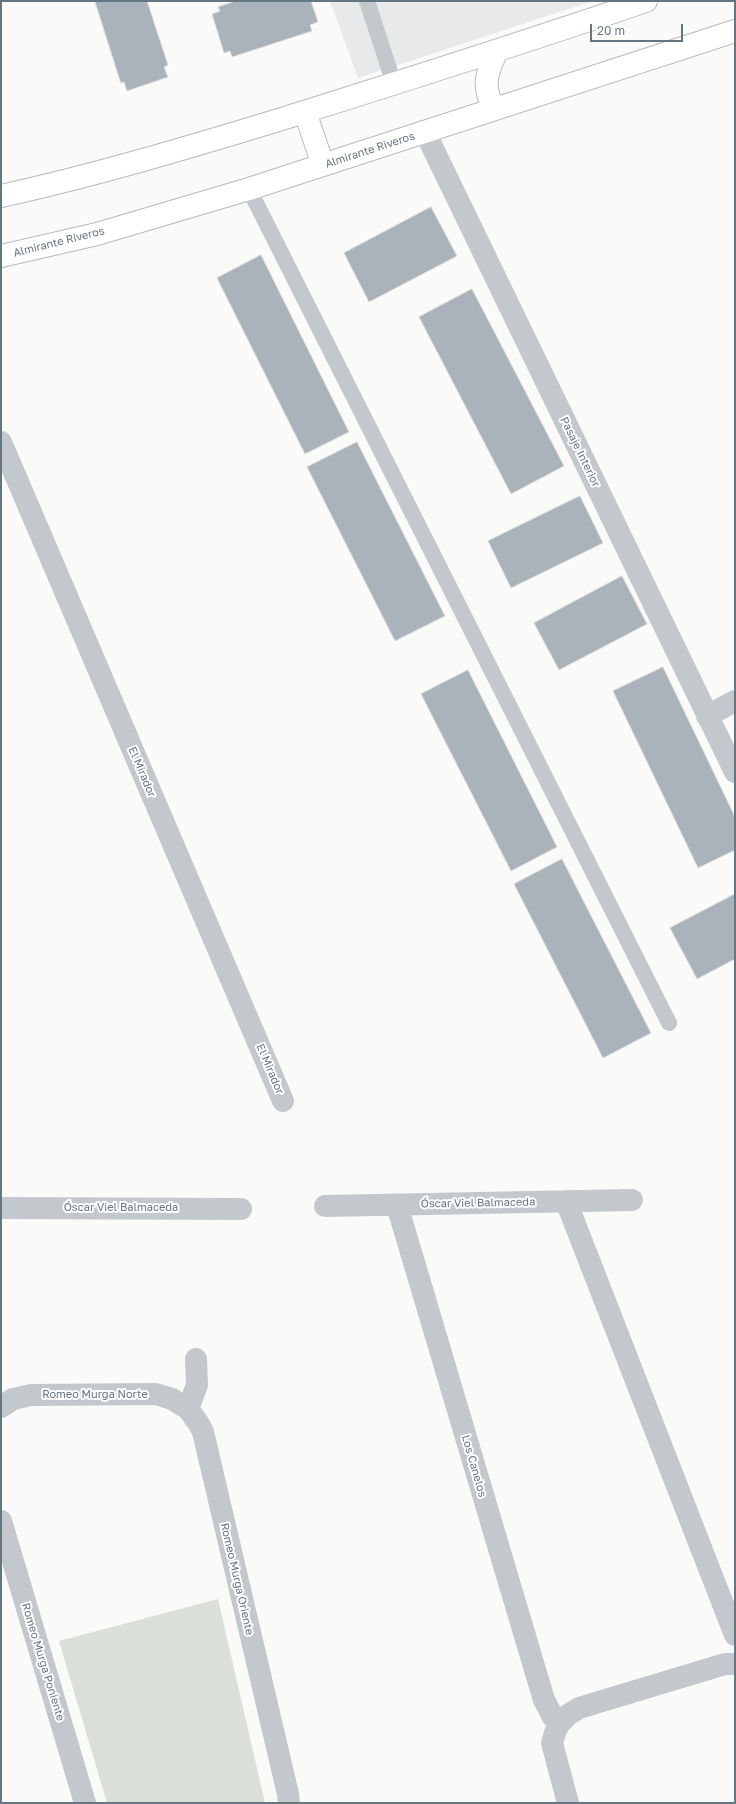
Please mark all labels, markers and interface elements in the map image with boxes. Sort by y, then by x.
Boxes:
scale bar [592,16,685,42]
text: 20 m [597,23,625,38]
street label: Almirante Riveros [324,129,416,171]
street label: Almirante Riveros [12,224,106,260]
street label: Pasaje Interior [557,415,603,489]
street label: El Mirador [125,745,159,799]
street label: El Mirador [253,1042,287,1096]
street label: Óscar Viel Balmaceda [421,1195,535,1211]
street label: Óscar Viel Balmaceda [64,1201,178,1215]
street label: Romeo Murga Norte [42,1388,148,1402]
street label: Los Canelos [459,1433,489,1499]
street label: Romeo Murga Oriente [218,1522,256,1636]
street label: Romeo Murga Poniente [19,1601,67,1723]

